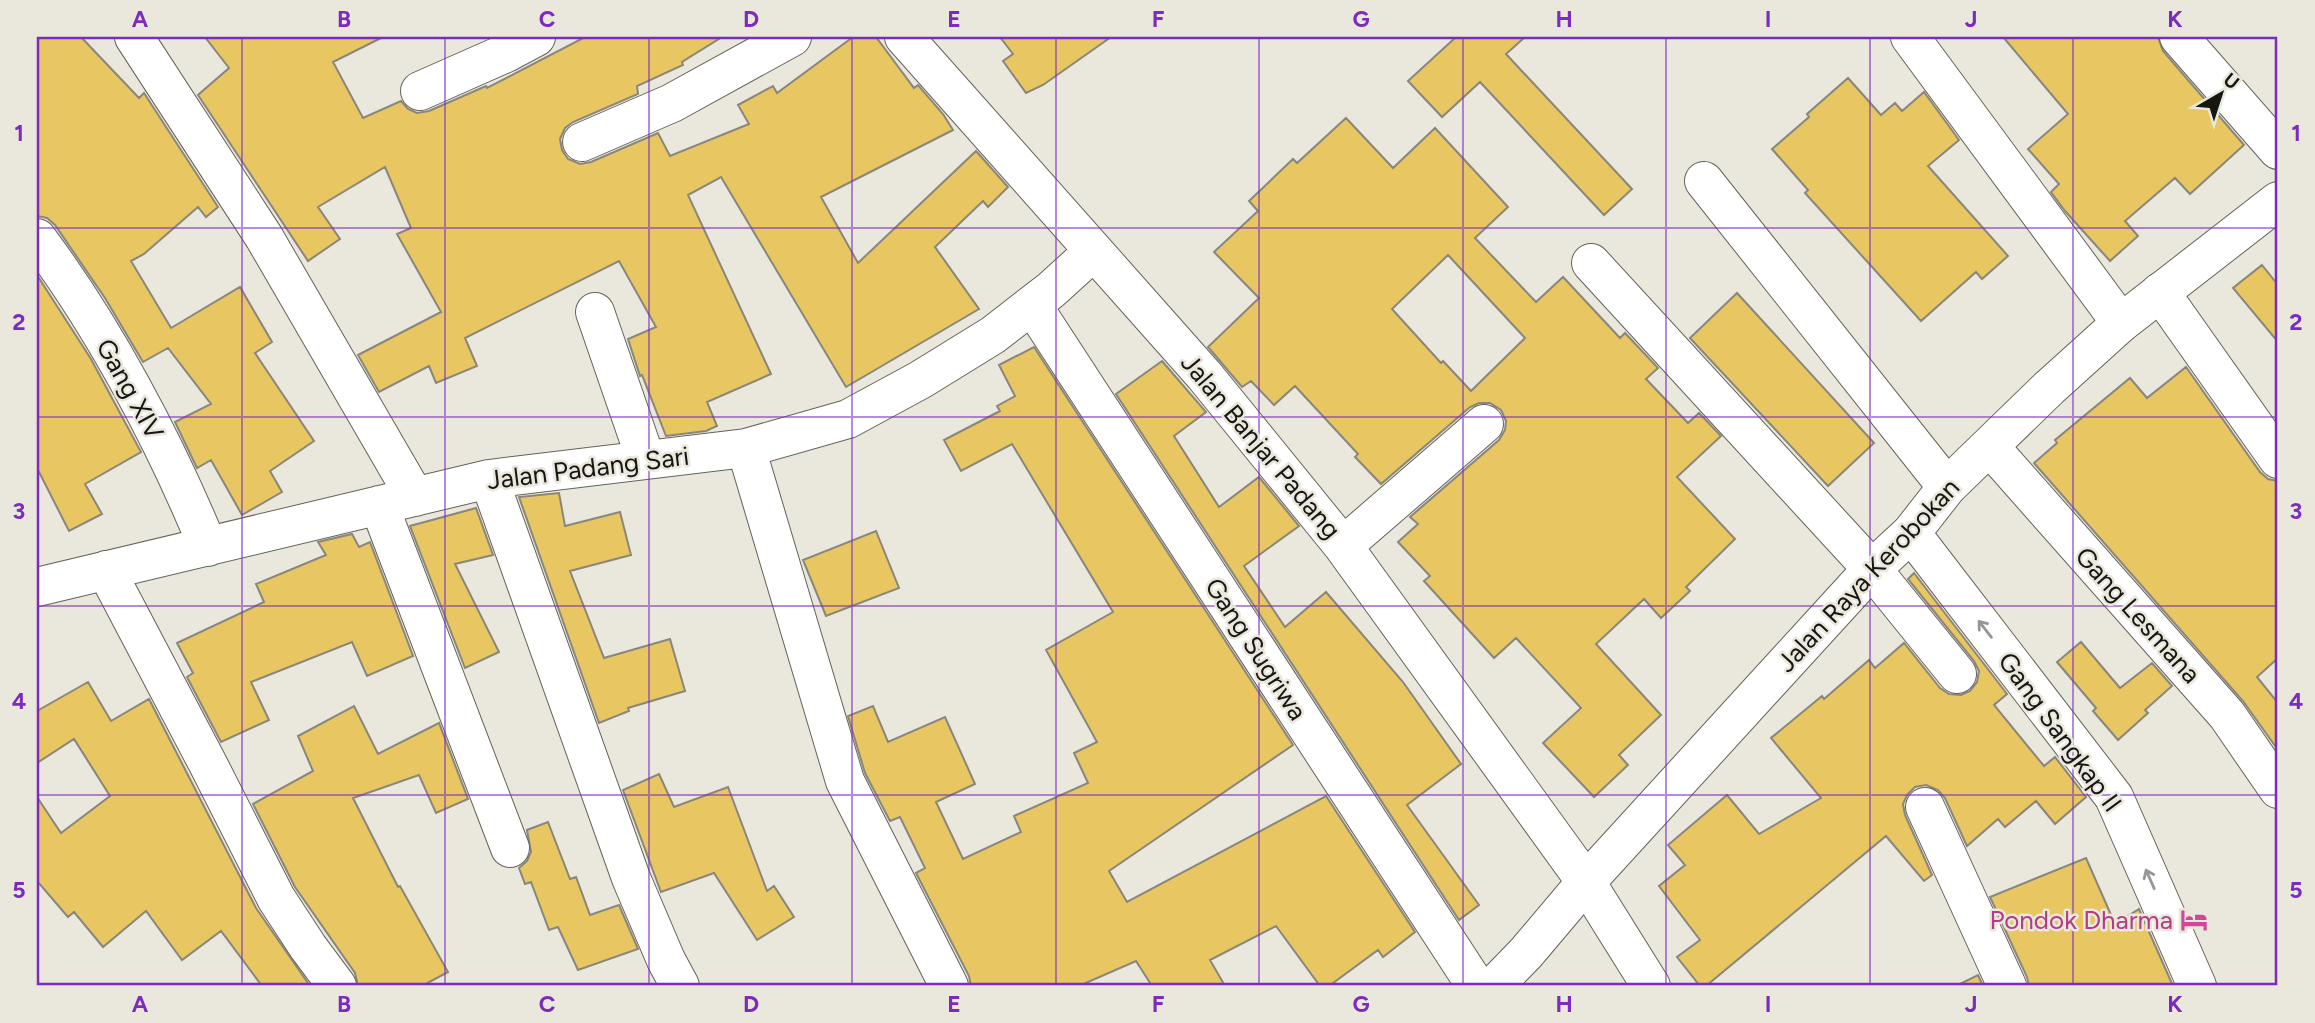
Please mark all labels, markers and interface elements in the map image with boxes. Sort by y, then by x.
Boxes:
text: A [132,5,149,33]
text: B [337,5,351,33]
text: C [539,5,556,33]
text: D [743,5,759,33]
text: E [947,5,961,33]
text: F [1152,5,1165,33]
text: G [1352,5,1370,33]
text: H [1555,5,1573,33]
text: I [1765,5,1771,33]
text: J [1965,5,1977,33]
text: K [2167,5,2183,33]
north arrow [2186,60,2256,130]
text: U [2219,68,2244,94]
text: 1 [14,119,24,147]
text: 1 [2291,119,2301,147]
text: 2 [12,308,26,336]
text: 2 [2289,308,2303,336]
street label: Gang XIV [89,333,171,445]
street label: Jalan Banjar Padang [1174,347,1348,545]
street label: Jalan Padang Sari [485,440,691,496]
street label: Jalan Raya Kerobokan [1770,472,1966,678]
text: 3 [13,497,25,525]
text: 3 [2290,497,2302,525]
street label: Gang Lesmana [2068,540,2208,690]
street label: Gang Sugriwa [1198,572,1314,726]
one-way arrow [1977,621,1992,639]
street label: Gang Sangkap II [1991,646,2129,818]
text: 4 [12,687,26,715]
text: 4 [2289,687,2303,715]
one-way arrow [2143,869,2156,890]
text: 5 [12,876,26,904]
text: 5 [2289,876,2303,904]
place label: Pondok Dharma [1989,904,2173,936]
hotel icon: Pondok Dharma [2179,905,2209,935]
text: A [132,990,149,1018]
text: B [337,990,351,1018]
text: C [539,990,556,1018]
text: D [743,990,759,1018]
text: E [947,990,961,1018]
text: F [1152,990,1165,1018]
text: G [1352,990,1370,1018]
text: H [1555,990,1573,1018]
text: I [1765,990,1771,1018]
text: J [1965,990,1977,1018]
text: K [2167,990,2183,1018]

